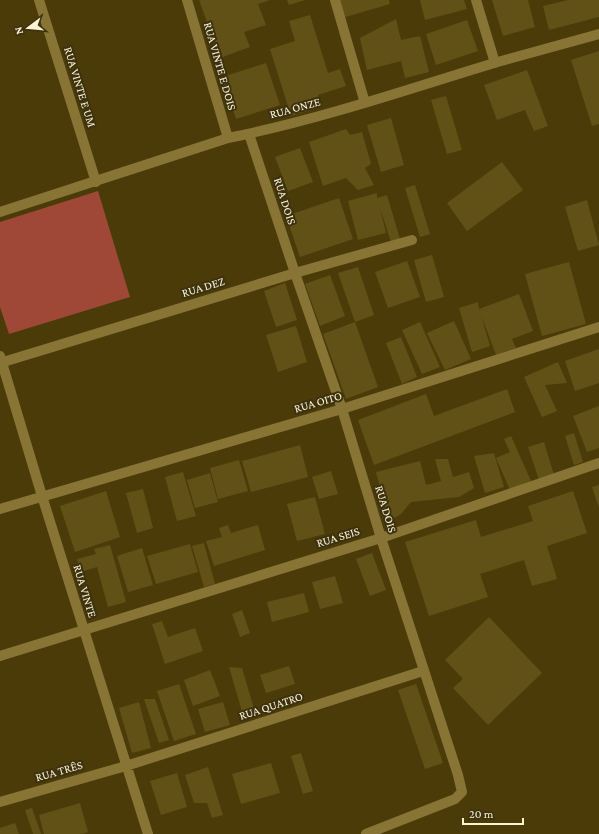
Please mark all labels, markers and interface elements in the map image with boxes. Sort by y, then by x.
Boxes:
north arrow [8,8,48,48]
street label: RUA VINTE E DOIS [201,20,239,112]
text: N [11,25,25,36]
street label: RUA VINTE E UM [61,45,99,129]
street label: RUA ONZE [268,94,322,121]
street label: RUA DOIS [271,176,299,227]
street label: RUA DEZ [180,274,226,300]
street label: RUA OITO [292,388,344,416]
street label: RUA DOIS [372,484,400,535]
street label: RUA SEIS [315,524,362,550]
street label: RUA VINTE [70,563,100,620]
street label: RUA QUATRO [237,689,305,723]
street label: RUA TRÊS [34,757,85,784]
scale bar [463,800,523,826]
text: 20 m [469,807,494,821]

